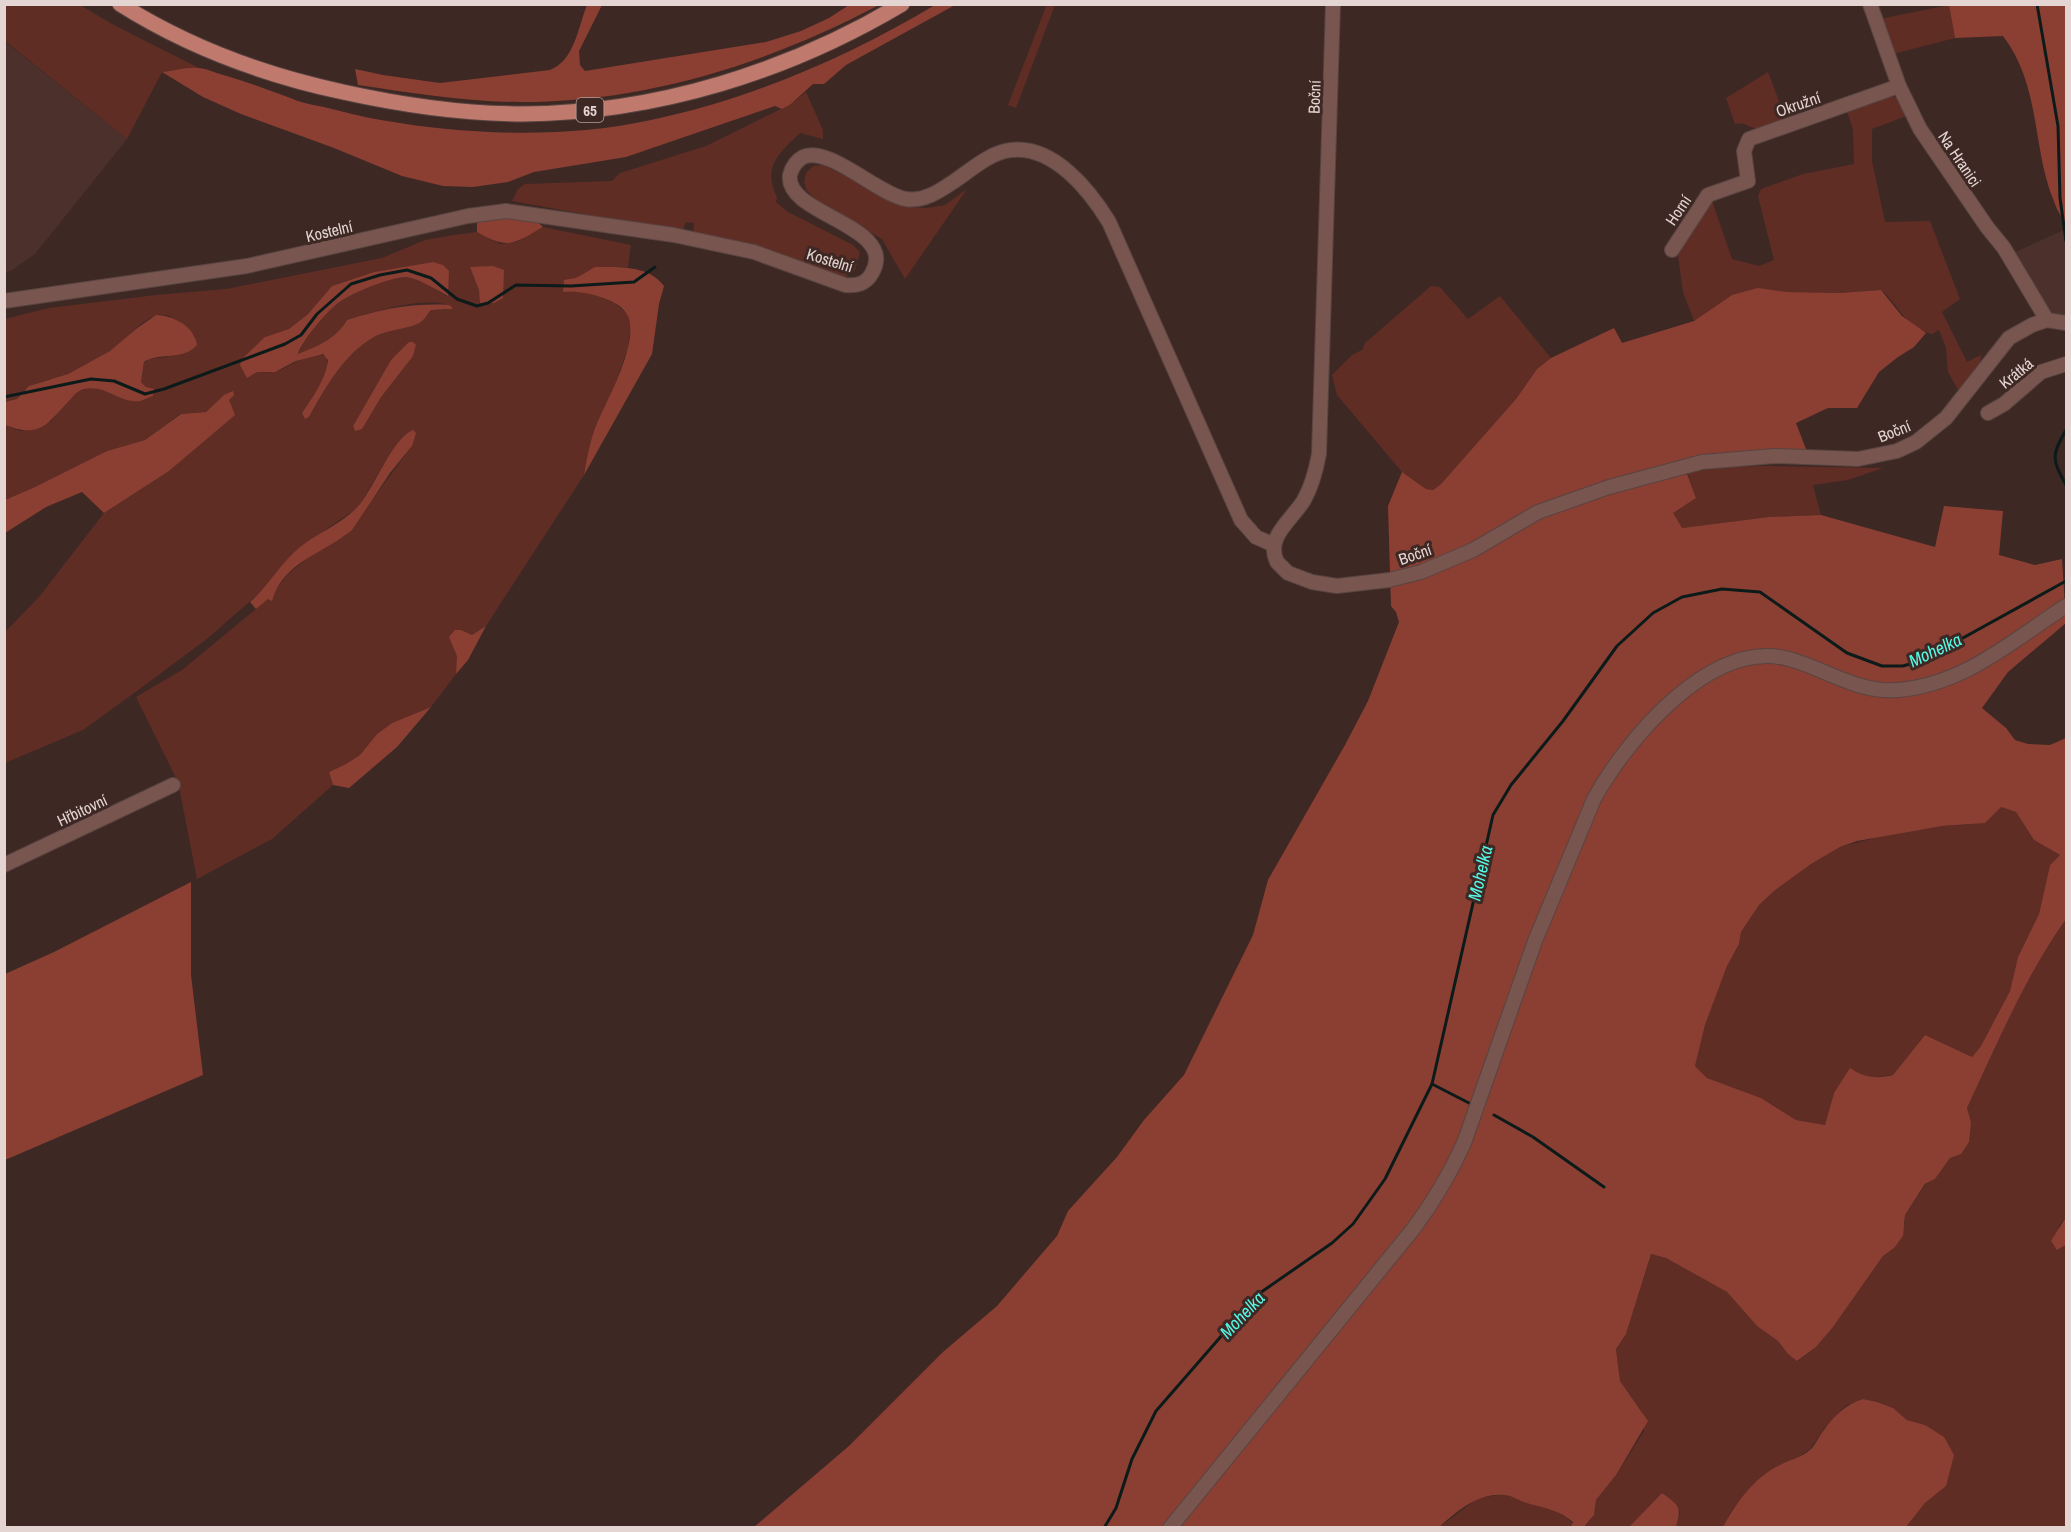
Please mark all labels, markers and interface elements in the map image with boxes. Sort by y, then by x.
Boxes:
street label: Boční [1302,80,1326,114]
street label: Okružní [1773,86,1824,122]
road number: 65 [576,98,604,122]
street label: Na Hranici [1933,127,1987,191]
street label: Horní [1660,190,1696,229]
street label: Kostelní [303,215,355,247]
street label: Kostelní [804,243,856,278]
street label: Krátká [1994,352,2038,393]
street label: Boční [1874,414,1914,447]
street label: Boční [1396,538,1435,570]
water label: Mohelka [1904,627,1966,673]
street label: Hřbitovní [53,789,111,831]
water label: Mohelka [1462,843,1498,903]
water label: Mohelka [1214,1286,1270,1344]

